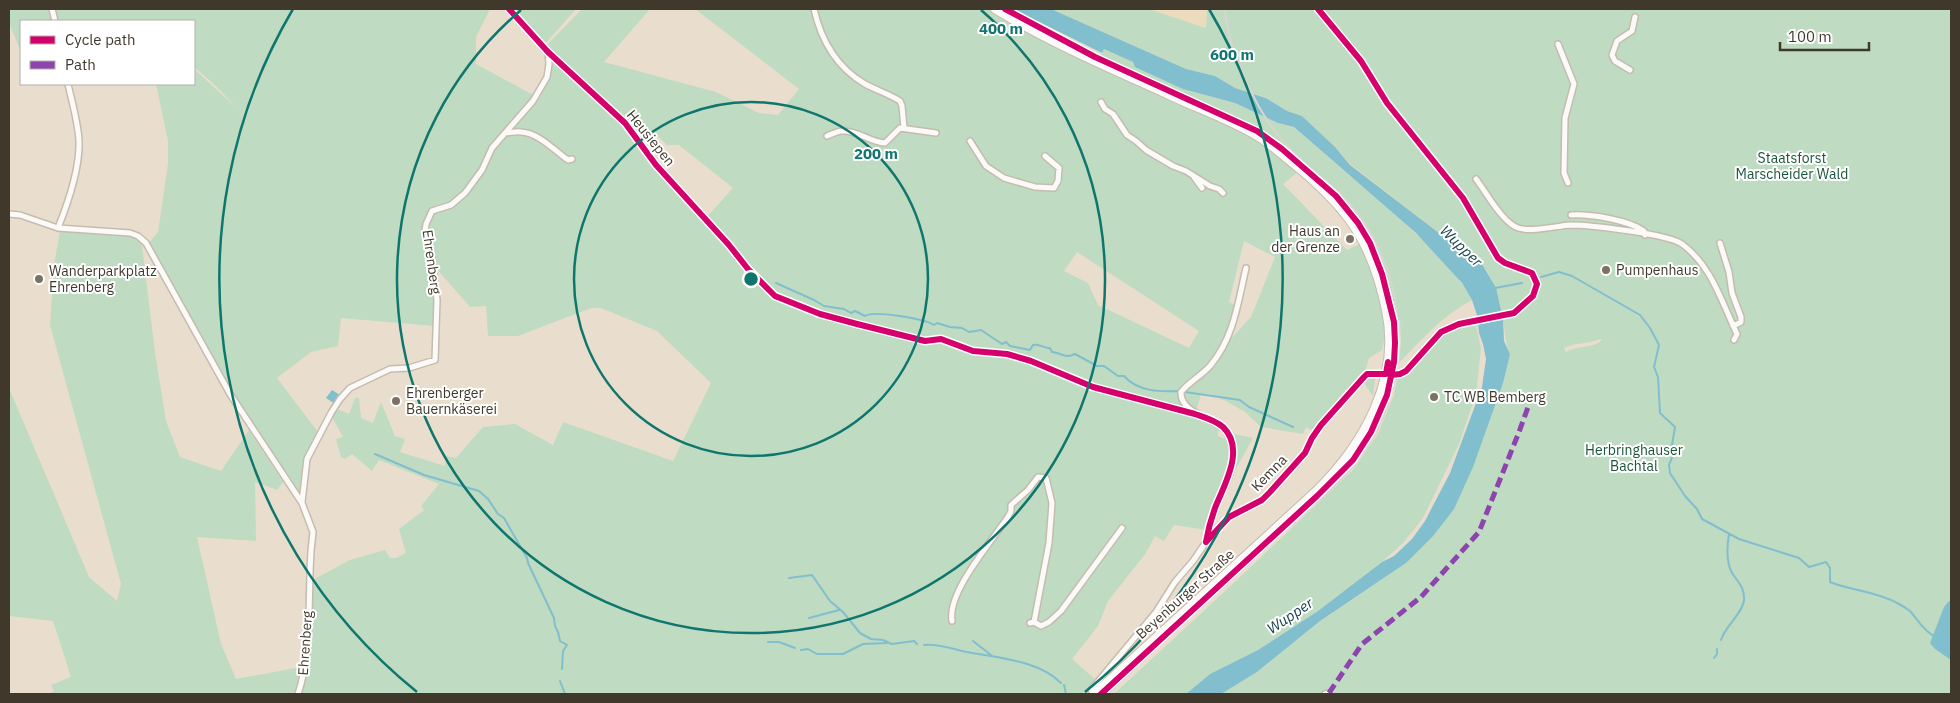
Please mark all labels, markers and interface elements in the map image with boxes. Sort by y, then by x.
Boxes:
text: 400 m [979,19,1023,38]
legend [20,20,195,85]
scale bar [1780,20,1869,52]
text: 100 m [1788,27,1832,46]
text: Cycle path [65,30,136,49]
text: 600 m [1210,45,1254,64]
text: Path [65,55,96,74]
street label: Heusiepen [623,106,679,170]
text: 200 m [854,144,898,163]
park label: Staatsforst Marscheider Wald [1736,149,1848,183]
water label: Wupper [1436,221,1487,271]
place label: Haus an der Grenze [1271,222,1340,256]
street label: Ehrenberg [419,229,446,296]
marker: Haus an der Grenze [1344,233,1356,245]
place label: Pumpenhaus [1616,261,1699,279]
place label: Wanderparkplatz Ehrenberg [49,262,157,296]
marker: Pumpenhaus [1600,264,1612,276]
centre of rings [742,270,760,288]
marker: Wanderparkplatz Ehrenberg [33,273,45,285]
place label: Ehrenberger Bauernkäserei [406,384,497,418]
place label: TC WB Bemberg [1444,388,1546,406]
marker: TC WB Bemberg [1428,391,1440,403]
marker: Ehrenberger Bauernkäserei [390,395,402,407]
park label: Herbringhauser Bachtal [1585,441,1683,475]
street label: Kemna [1247,451,1291,495]
street label: Beyenburger Straße [1132,545,1238,643]
water label: Wupper [1263,593,1317,638]
street label: Ehrenberg [294,609,316,676]

